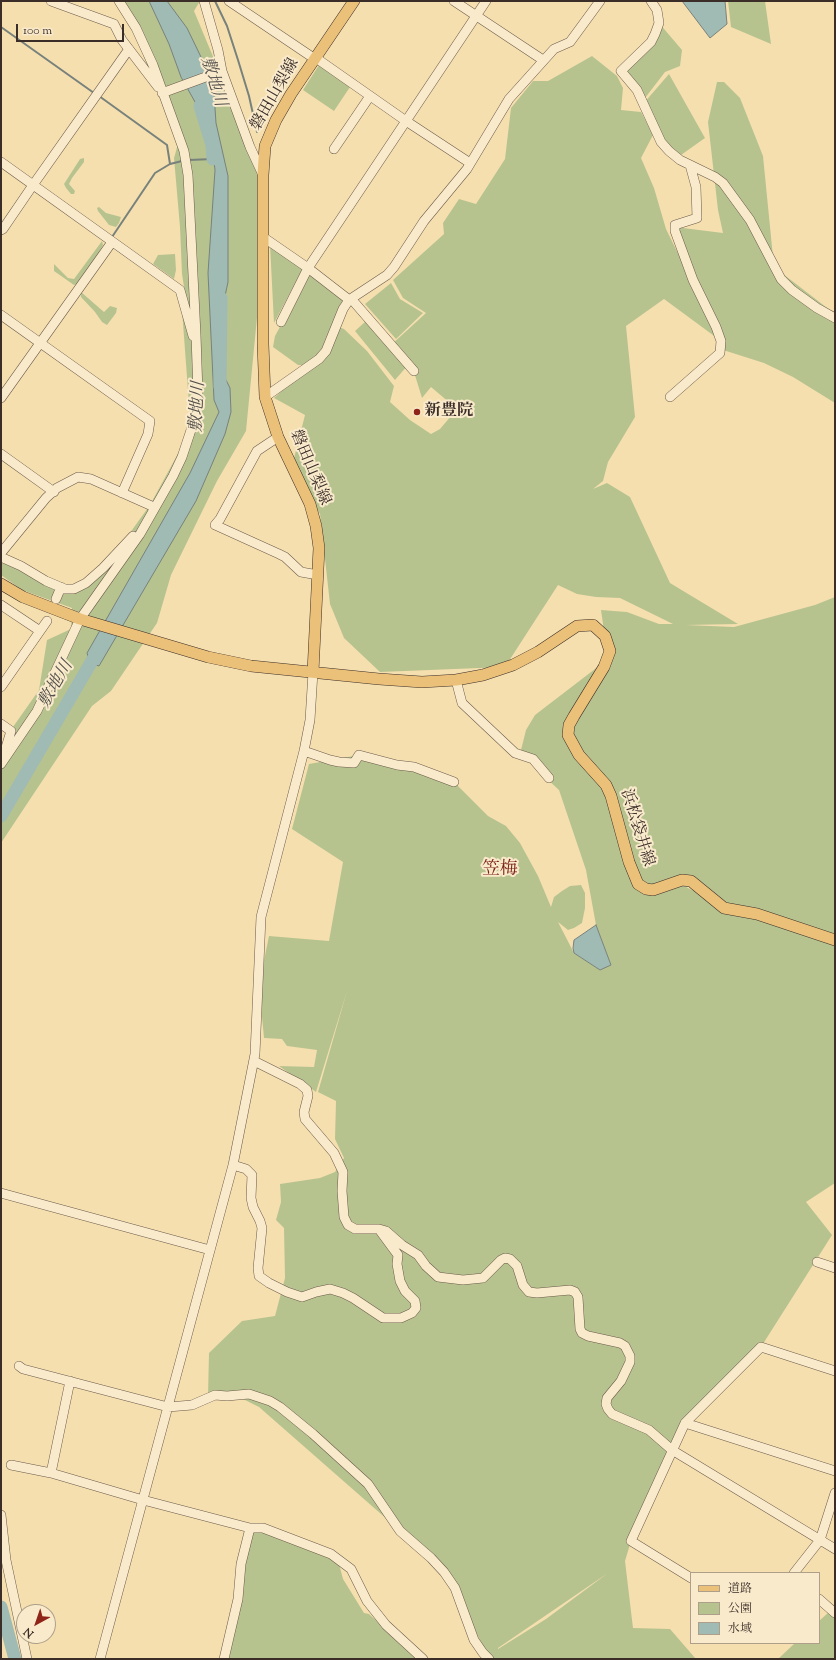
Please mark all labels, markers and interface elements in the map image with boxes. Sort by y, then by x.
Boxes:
scale bar [18,16,126,42]
text: 100 m [23,22,52,40]
water label: 敷地川 [195,55,229,109]
street label: 磐田山梨線 [248,56,304,134]
water label: 敷地川 [187,381,211,433]
place label: 新豊院 [425,402,473,422]
marker: 新豊院 [412,407,422,417]
street label: 磐田山梨線 [285,427,333,509]
water label: 敷地川 [35,658,79,712]
street label: 浜松袋井線 [615,787,657,869]
district label: 笠梅 [482,860,518,882]
legend [690,1572,820,1644]
text: 道路 [728,1580,752,1598]
text: 公園 [728,1600,752,1618]
north arrow [16,1604,56,1644]
text: 水域 [728,1620,752,1638]
text: N [20,1623,37,1641]

